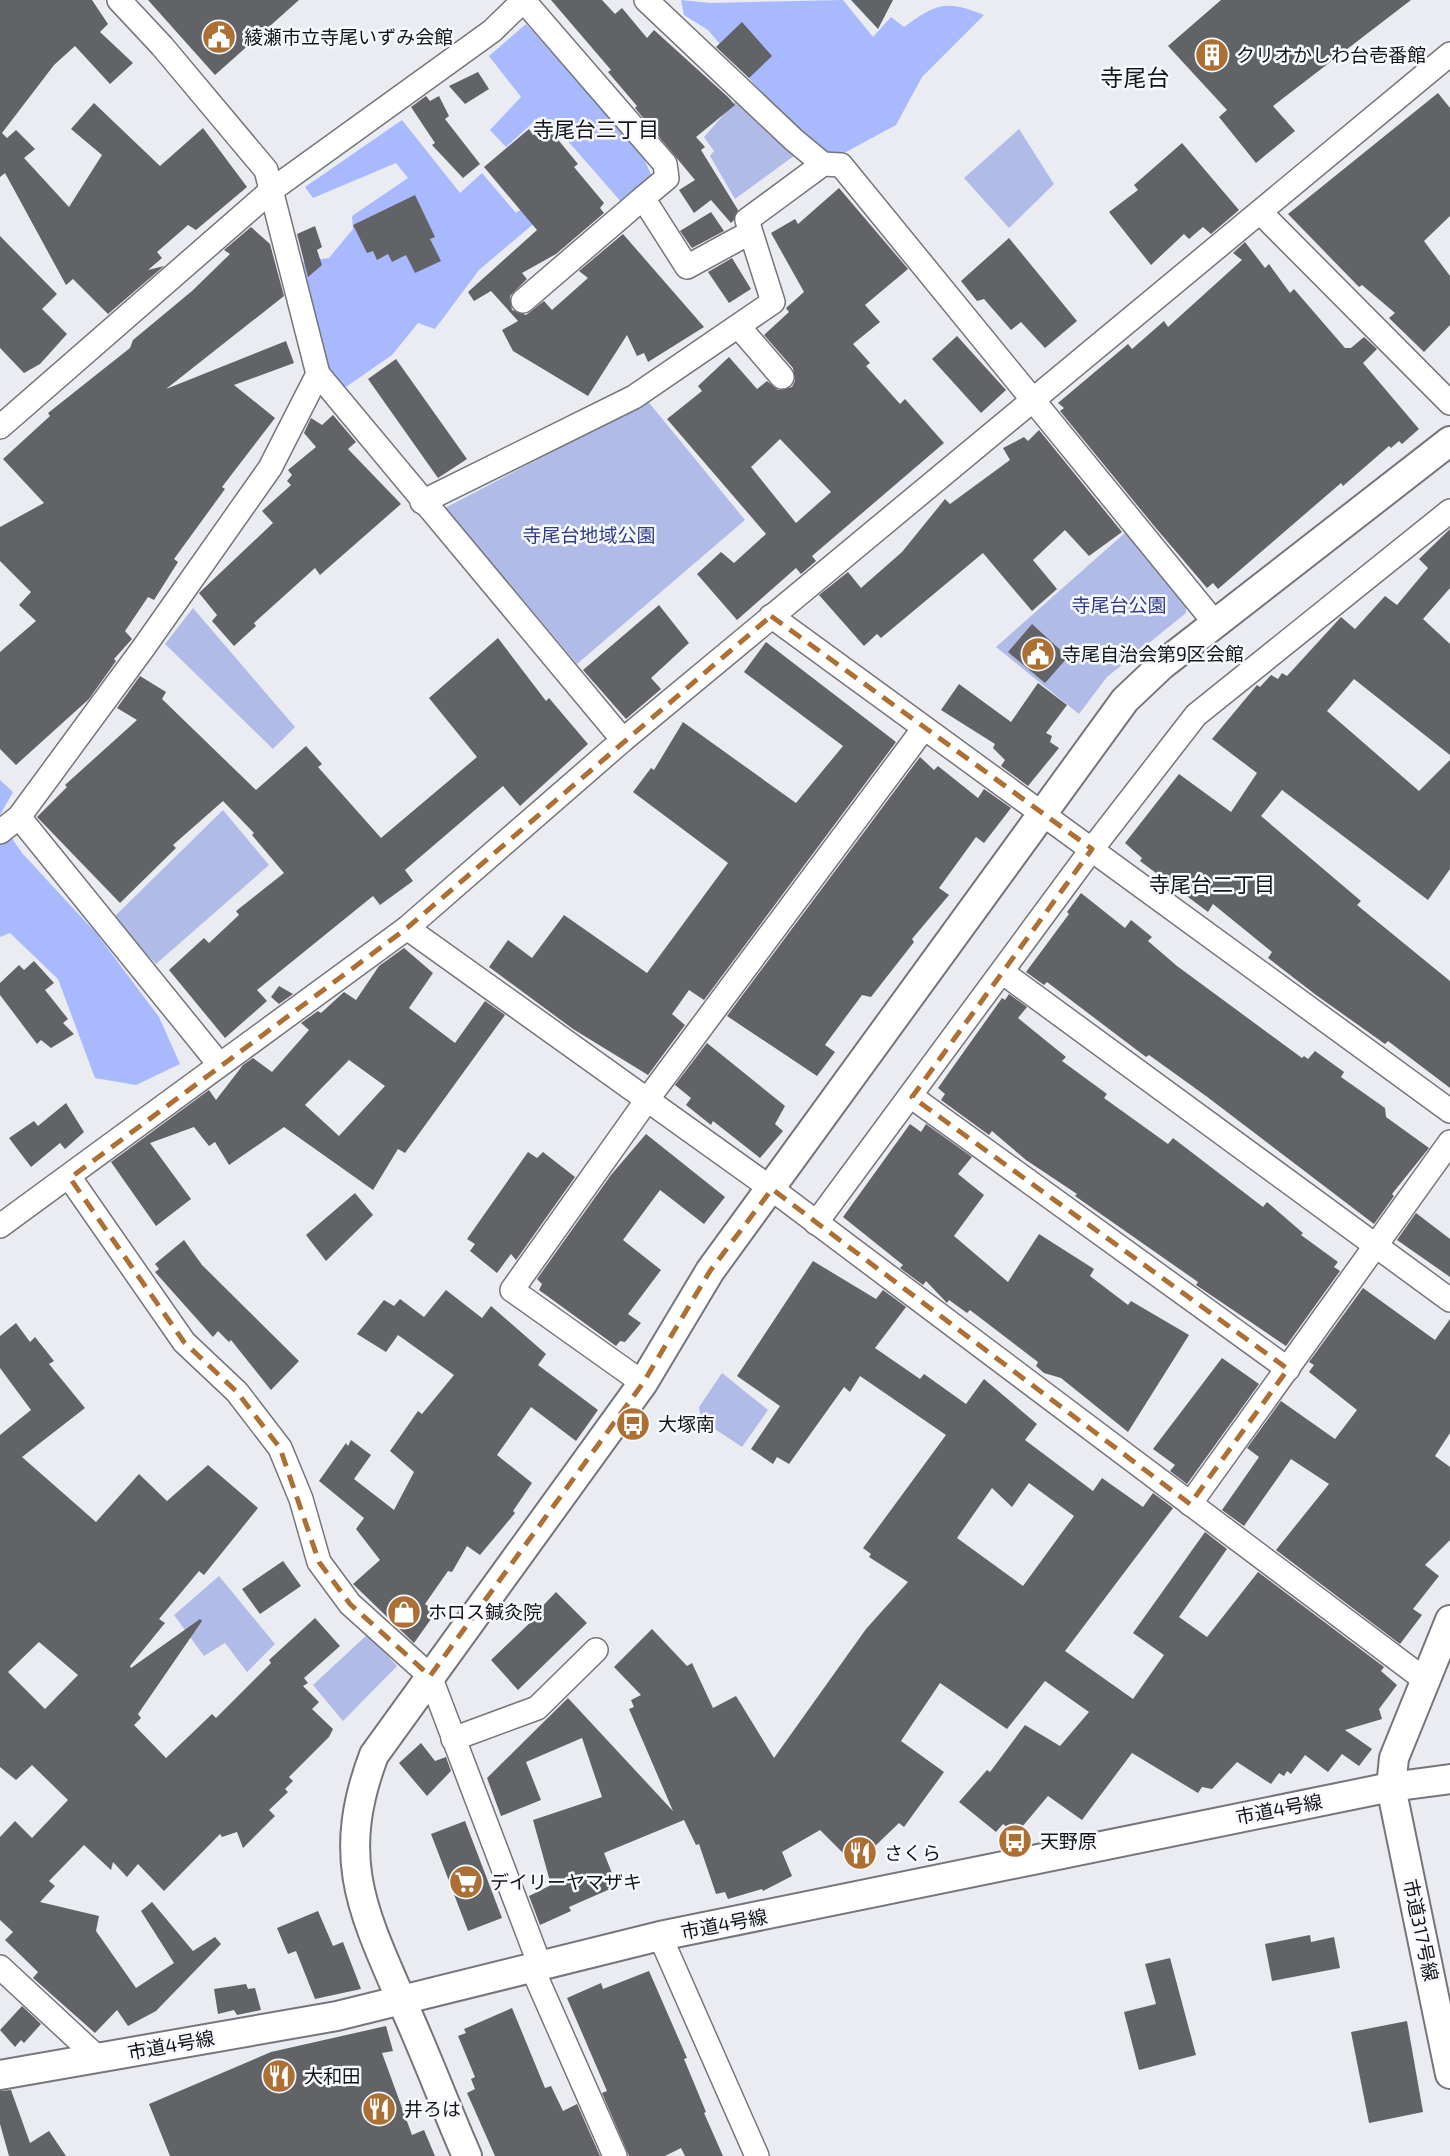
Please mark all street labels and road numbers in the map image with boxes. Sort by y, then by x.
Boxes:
street label: 市道4号線 [1234,1789,1324,1828]
street label: 市道317号線 [1399,1877,1444,1983]
street label: 市道4号線 [679,1904,769,1943]
street label: 市道4号線 [126,2026,216,2063]

